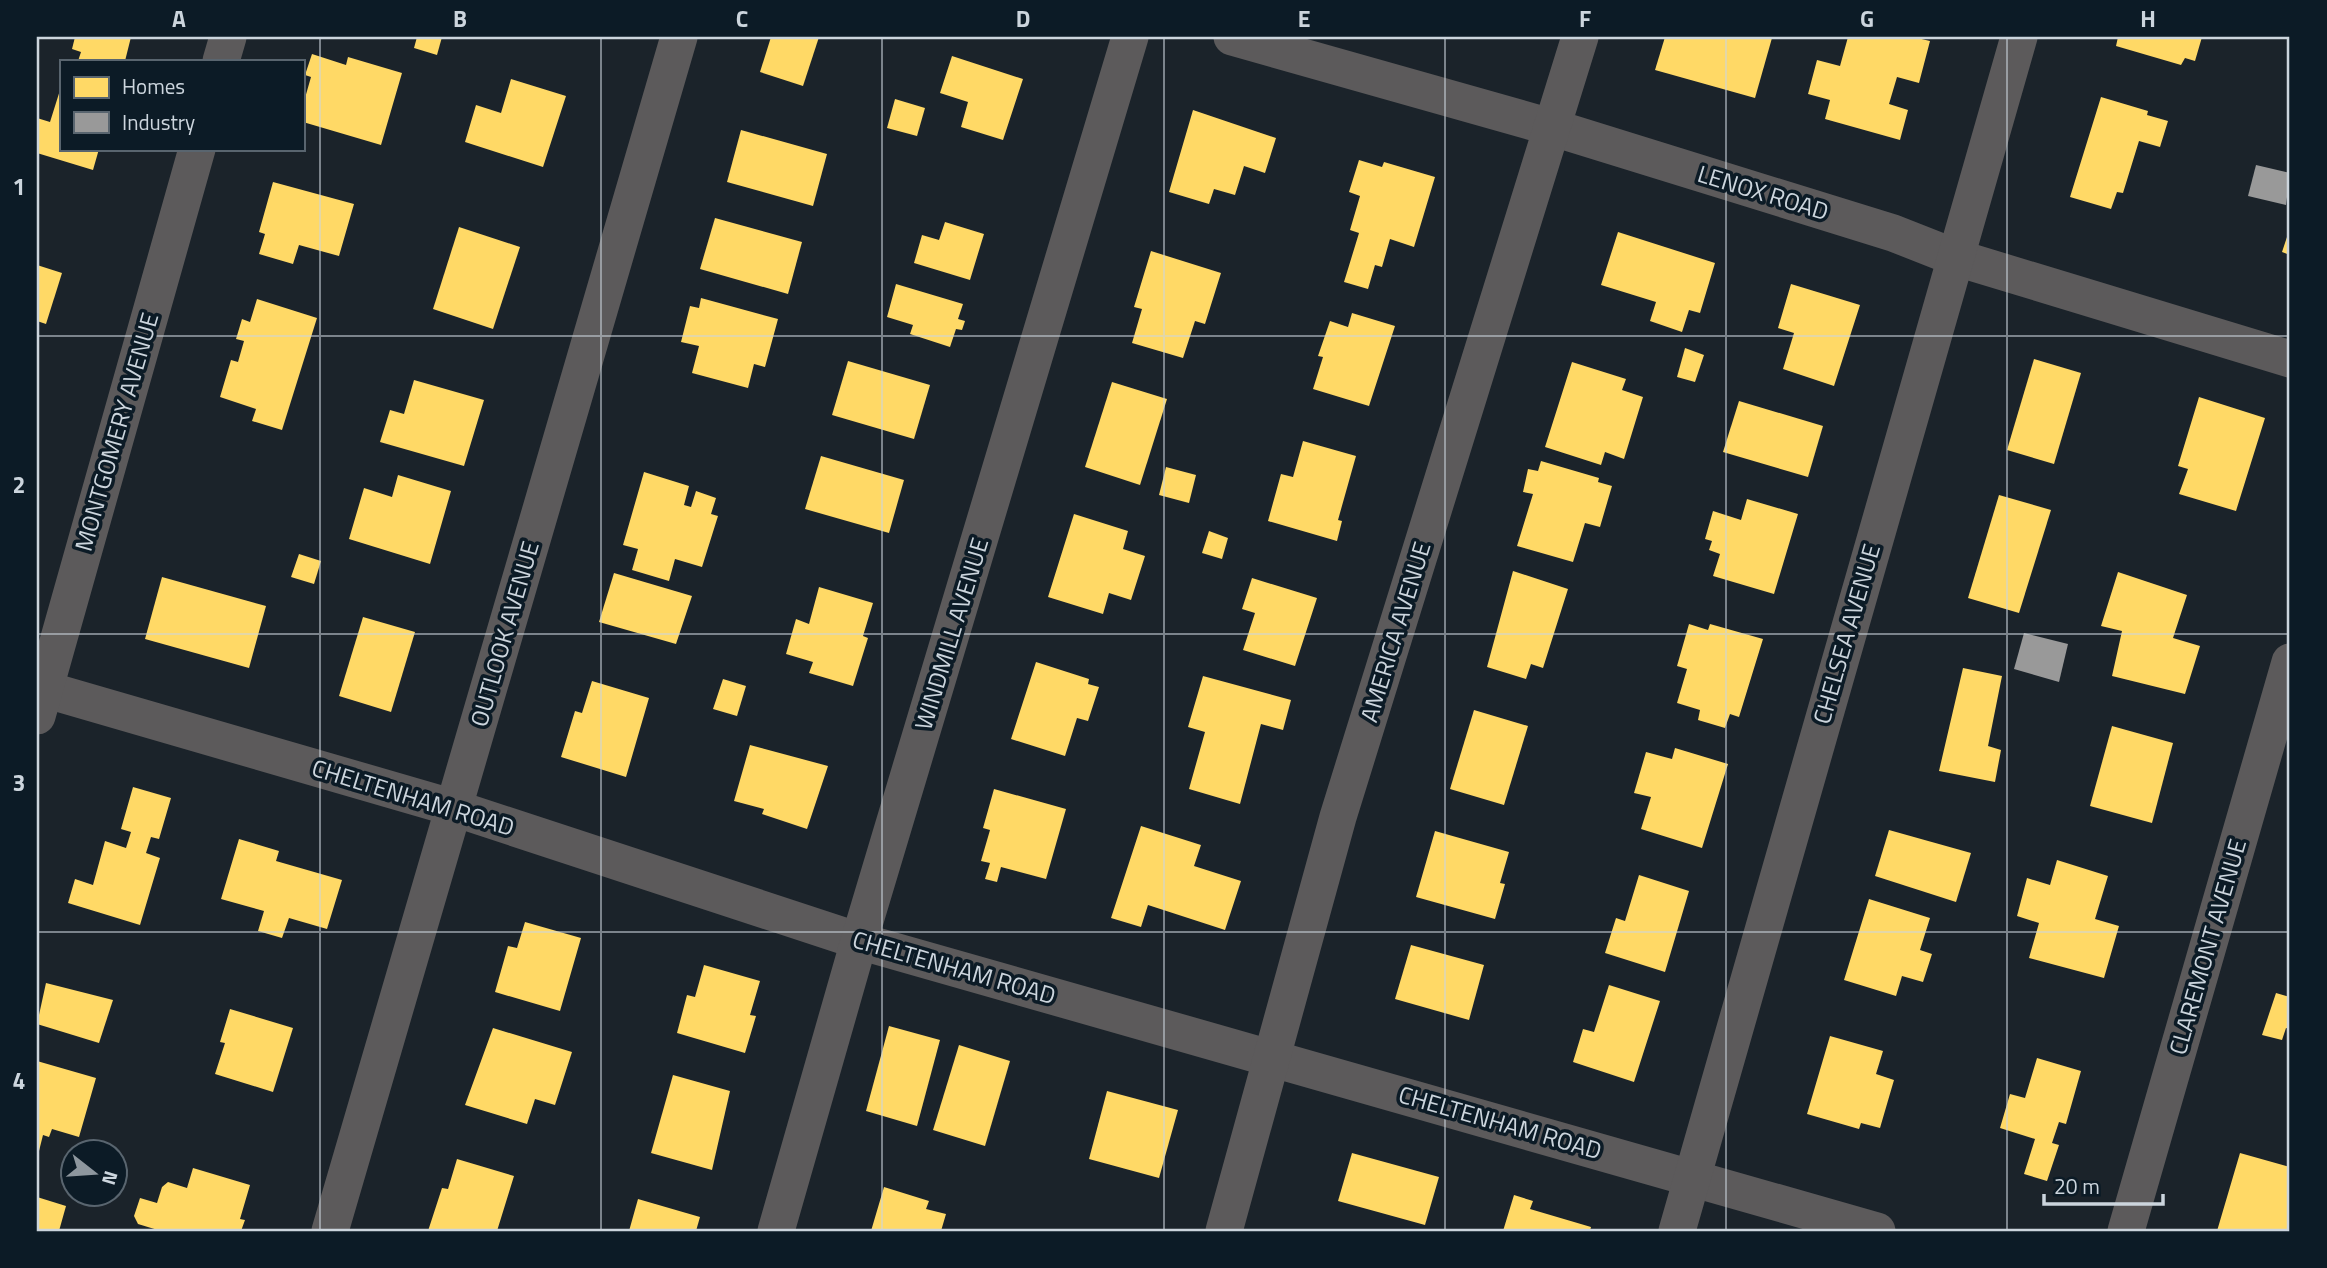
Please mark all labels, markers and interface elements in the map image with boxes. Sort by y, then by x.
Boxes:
text: A [172,1,186,36]
text: B [453,1,467,36]
text: C [736,1,748,36]
text: D [1016,1,1030,36]
text: E [1298,1,1310,36]
text: F [1579,1,1591,36]
text: G [1860,1,1874,36]
text: H [2140,1,2156,36]
legend [60,60,304,150]
text: Homes [122,70,185,102]
text: Industry [122,106,195,138]
street label: LENOX ROAD [1693,155,1833,229]
text: 1 [13,169,25,204]
street label: MONTGOMERY AVENUE [65,308,167,555]
text: 2 [13,467,25,502]
street label: WINDMILL AVENUE [905,533,997,734]
street label: OUTLOOK AVENUE [460,537,548,731]
street label: AMERICA AVENUE [1351,537,1440,726]
street label: CHELSEA AVENUE [1803,540,1889,728]
street label: CHELTENHAM ROAD [308,749,519,845]
text: 3 [13,765,25,800]
street label: CLAREMONT AVENUE [2159,835,2255,1059]
street label: CHELTENHAM ROAD [848,921,1060,1013]
text: 4 [13,1063,25,1098]
street label: CHELTENHAM ROAD [1394,1076,1606,1168]
north arrow [60,1138,130,1208]
scale bar [2044,1163,2162,1207]
text: N [95,1168,127,1189]
text: 20 m [2054,1170,2100,1202]

